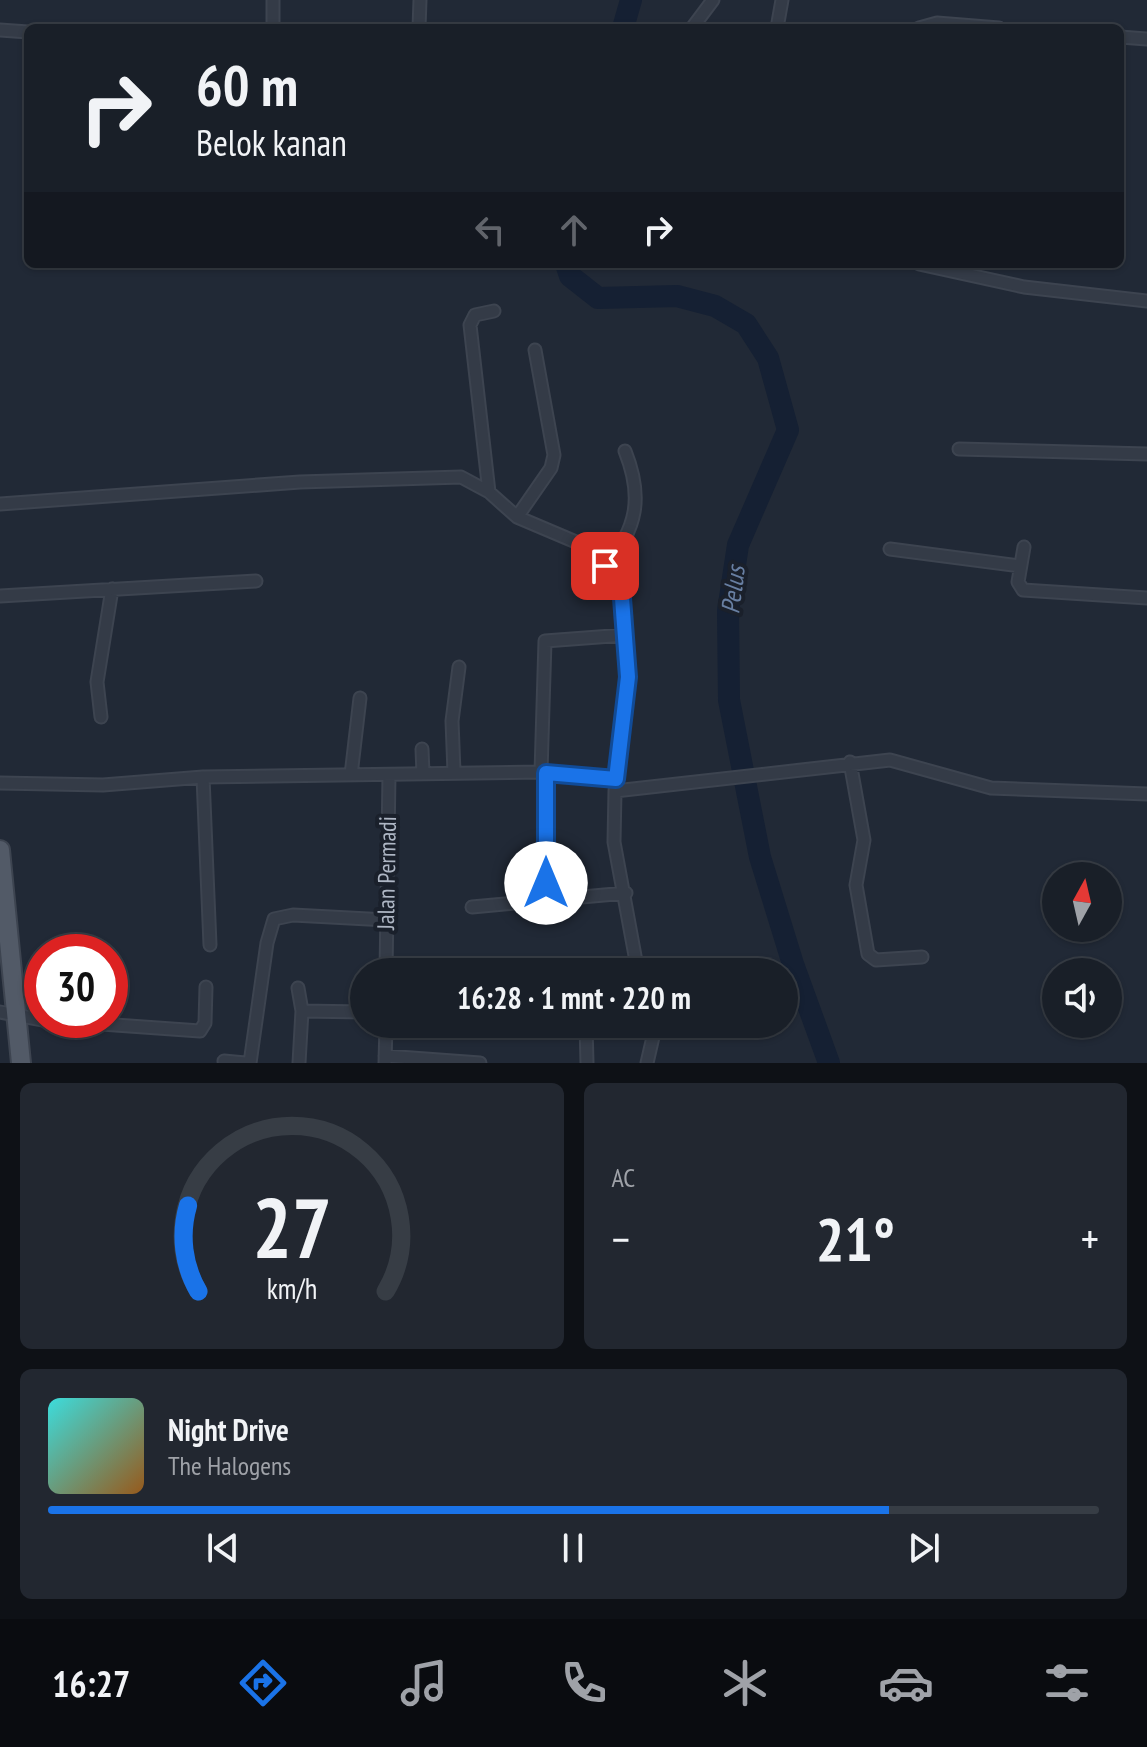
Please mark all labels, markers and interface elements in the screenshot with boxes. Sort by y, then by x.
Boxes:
text: 60 m [196,49,298,121]
icon: right [64,56,168,160]
text: Belok kanan [196,119,347,166]
icon: left [468,208,512,252]
icon: ahead [552,208,596,252]
icon: right [636,208,680,252]
pin [571,532,639,600]
icon: arrive [583,544,627,588]
water label: Pelus [713,562,752,616]
street label: Jalan Permadi [370,816,403,931]
position arrow [504,841,588,925]
north arrow [1042,862,1122,942]
map controls [1042,862,1122,1038]
speed limit sign: 30 [24,934,128,1038]
button: sound [1042,958,1122,1038]
text: 16:28 · 1 mnt · 220 m [457,978,691,1017]
text: AC [612,1161,635,1194]
text: 27 [252,1173,332,1281]
text: 21° [816,1200,895,1278]
text: − [612,1210,630,1267]
text: + [1081,1210,1099,1267]
text: km/h [266,1270,317,1307]
text: Night Drive [168,1410,289,1449]
text: The Halogens [168,1449,291,1482]
icon: previous [201,1526,245,1570]
icon: pause [551,1526,595,1570]
icon: next [902,1526,946,1570]
icon: directions [235,1655,291,1711]
icon: music [396,1655,452,1711]
icon: phone [556,1655,612,1711]
icon: climate [717,1655,773,1711]
icon: car [878,1655,934,1711]
icon: filters [1039,1655,1095,1711]
text: 16:27 [52,1660,130,1707]

